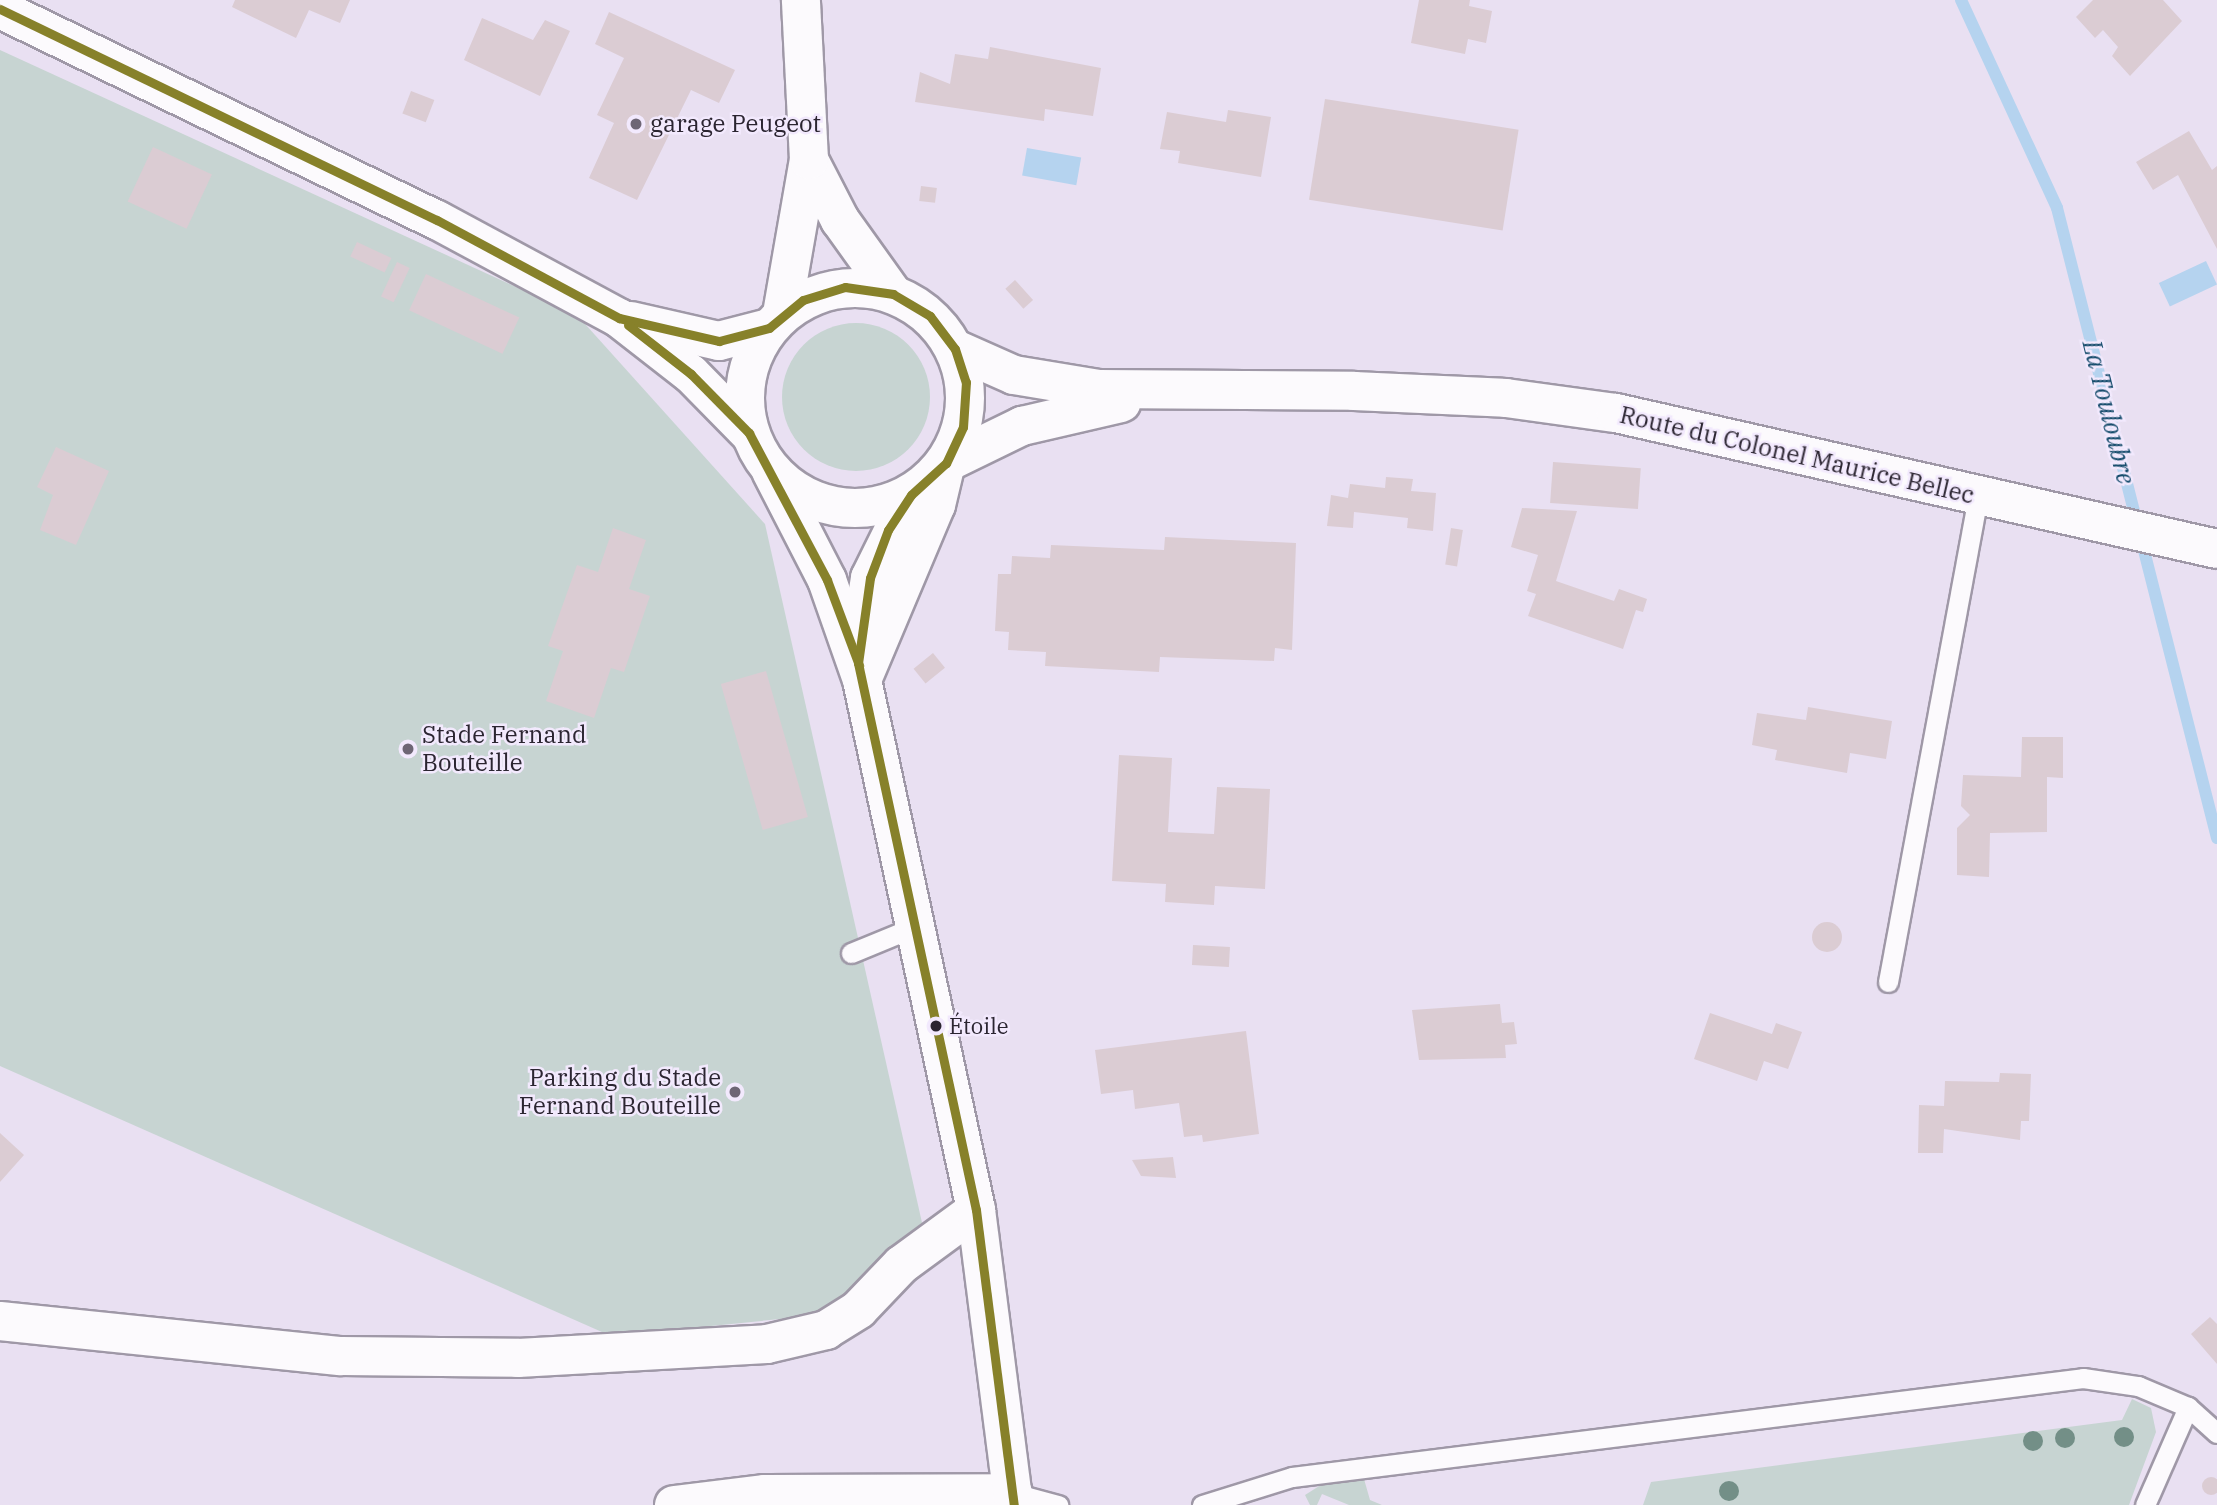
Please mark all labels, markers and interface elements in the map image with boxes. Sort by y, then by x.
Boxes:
place label: garage Peugeot [650,110,821,138]
marker: garage Peugeot [628,116,644,132]
water label: La Touloubre [2076,337,2142,487]
street label: Route du Colonel Maurice Bellec [1617,400,1977,510]
place label: Stade Fernand Bouteille [422,721,587,777]
marker: Stade Fernand Bouteille [400,741,416,757]
place label: Étoile [949,1013,1009,1039]
marker: Étoile [929,1019,943,1033]
place label: Parking du Stade Fernand Bouteille [519,1064,721,1120]
marker: Parking du Stade Fernand Bouteille [727,1084,743,1100]

